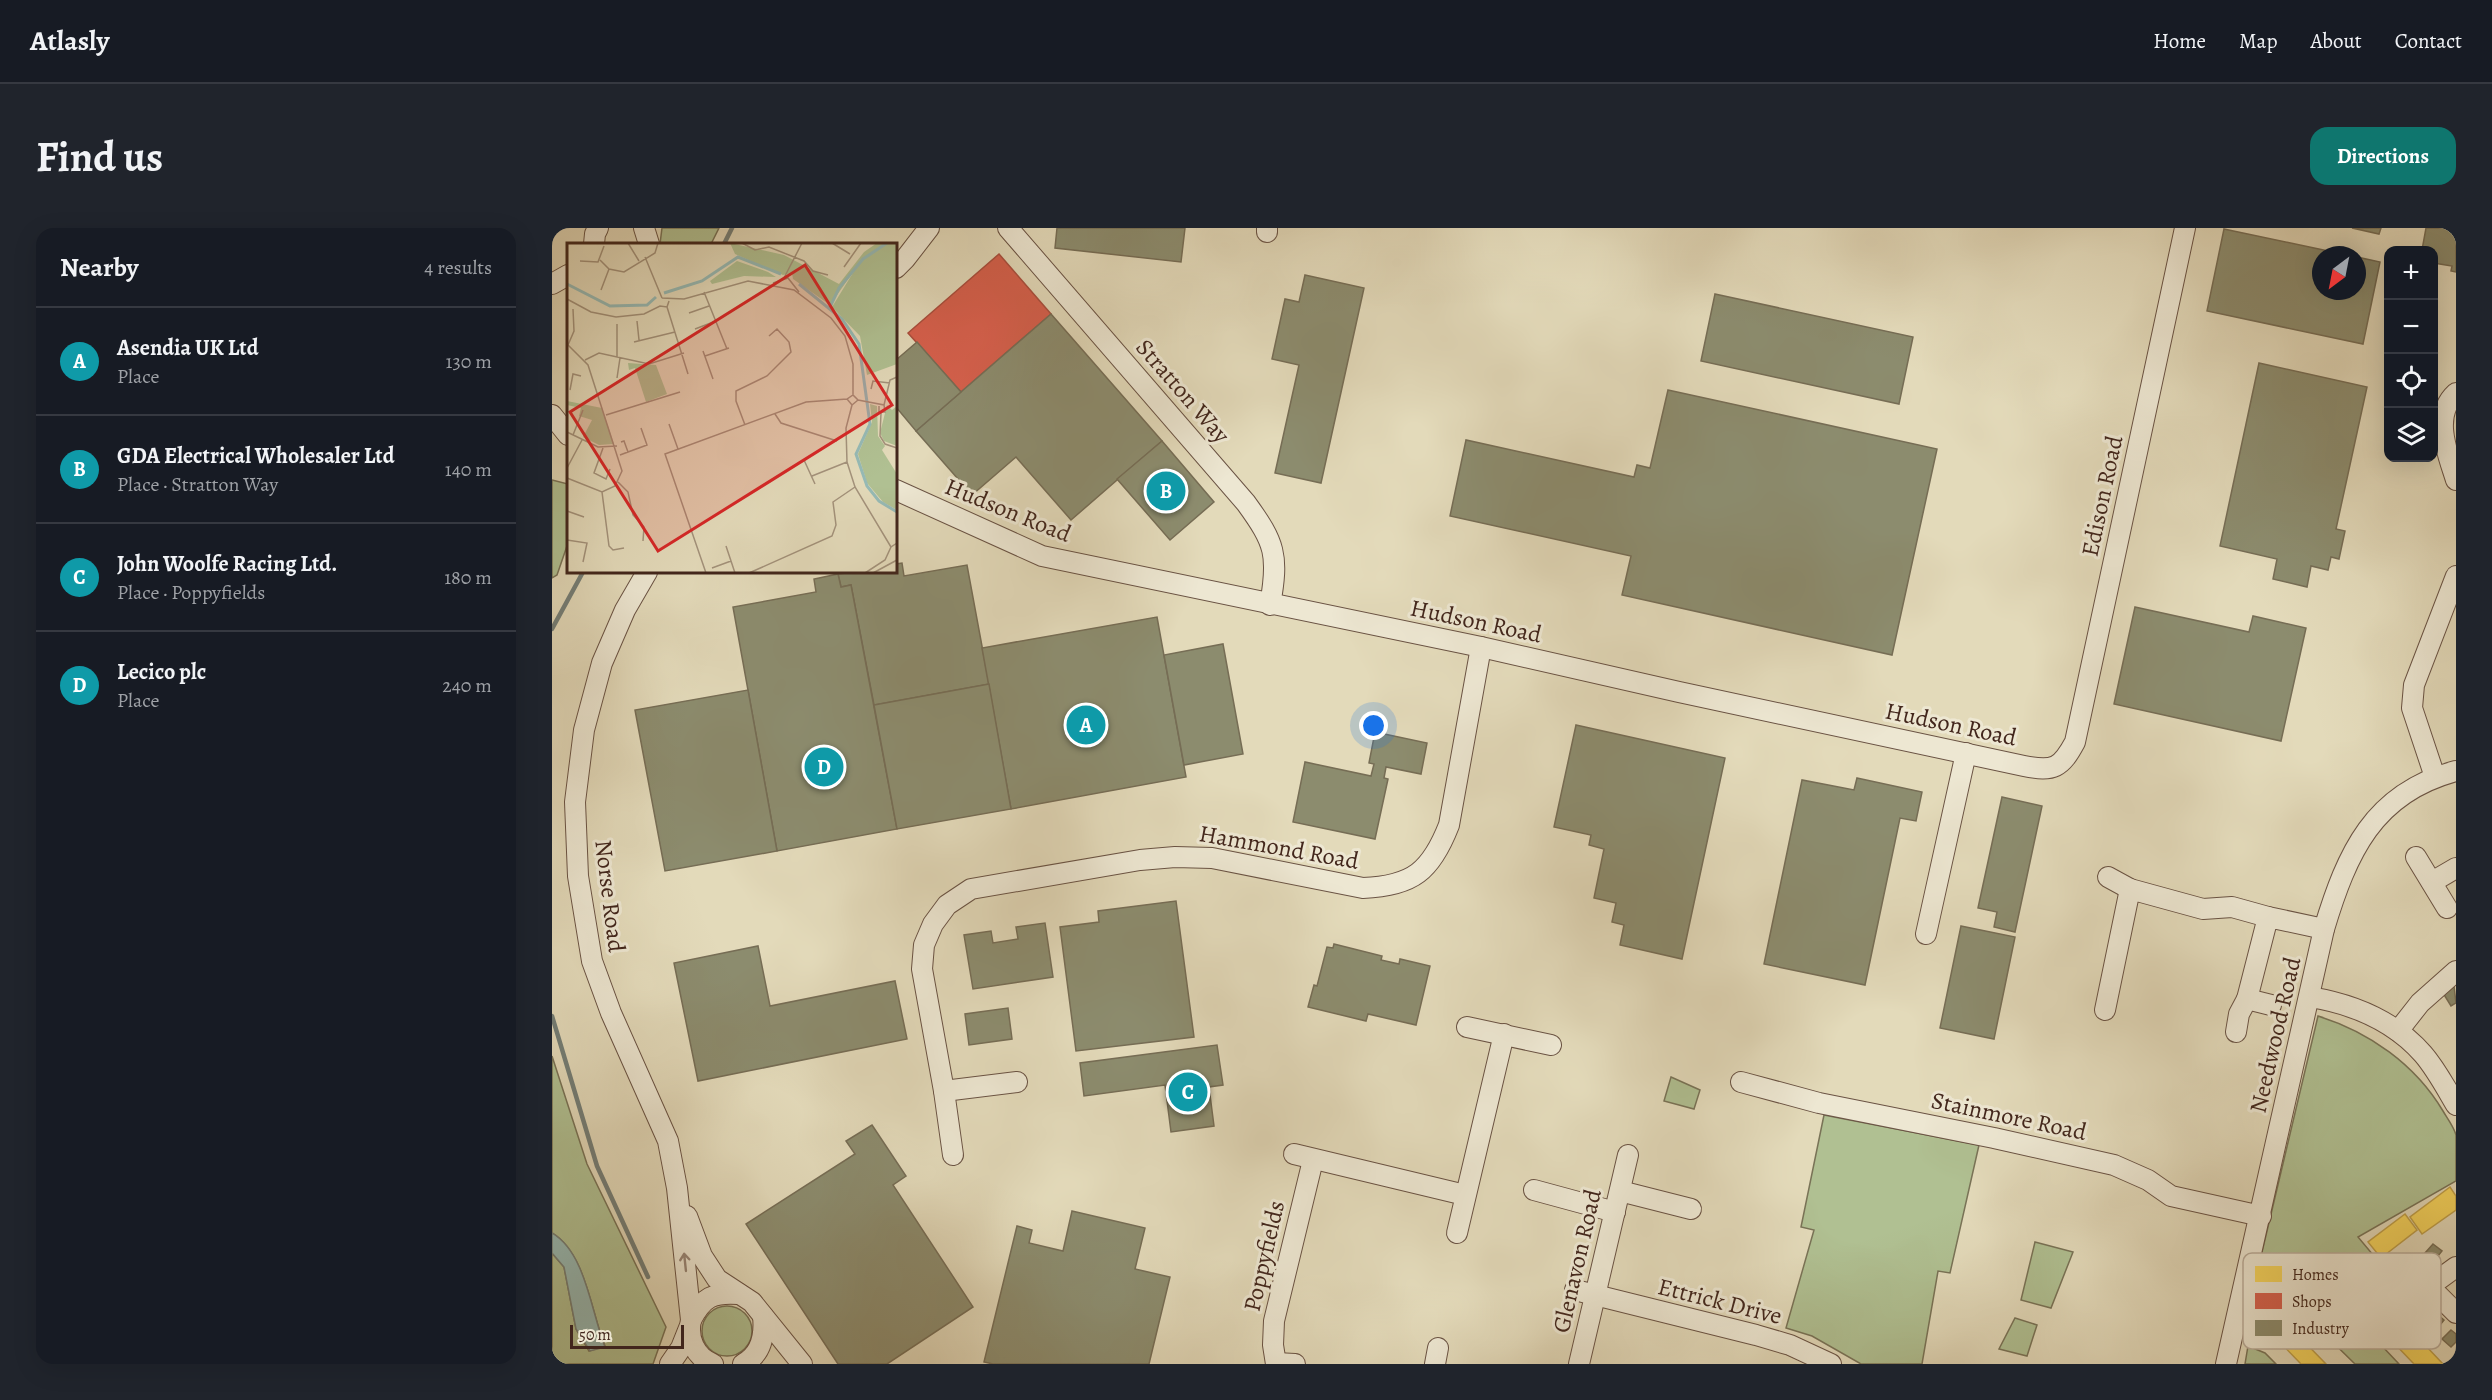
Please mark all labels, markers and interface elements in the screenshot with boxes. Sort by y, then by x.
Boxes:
text: Atlasly [30,22,109,60]
text: Home [2153,27,2206,55]
text: Map [2239,27,2277,55]
text: About [2310,27,2362,55]
text: Contact [2395,27,2462,55]
button: Directions [2310,127,2456,185]
text: Find us [36,128,163,185]
inset map [567,243,897,573]
north arrow [2312,246,2366,300]
map controls [2384,246,2438,462]
button: + [2384,246,2438,300]
text: Nearby [60,250,139,285]
text: 4 results [424,254,492,281]
button: − [2384,300,2438,354]
street label: Stratton Way [1129,332,1237,450]
text: Asendia UK Ltd [117,333,258,363]
text: A [73,348,86,375]
text: 130 m [446,348,492,375]
button: locate [2384,354,2438,408]
text: Place [117,363,159,390]
button: layers [2384,408,2438,462]
street label: Edison Road [2074,433,2130,559]
text: GDA Electrical Wholesaler Ltd [117,441,394,471]
text: B [73,456,86,483]
text: 140 m [445,456,492,483]
pin: B [1146,468,1186,514]
street label: Hudson Road [940,470,1076,550]
text: Place · Stratton Way [117,471,278,498]
text: John Woolfe Racing Ltd. [117,549,337,579]
text: C [73,564,86,591]
text: 180 m [444,564,492,591]
text: Place · Poppyfields [117,579,265,606]
street label: Hudson Road [1407,591,1545,651]
text: Lecico plc [117,657,206,687]
text: D [73,672,86,699]
text: 240 m [442,672,492,699]
text: Place [117,687,159,714]
street label: Hudson Road [1882,694,2020,754]
pin: A [1066,702,1106,748]
your location [1359,711,1388,740]
pin: D [804,744,844,790]
street label: Hammond Road [1197,817,1361,877]
street label: Norse Road [587,838,633,954]
street label: Needwood Road [2242,954,2309,1116]
pin: C [1168,1070,1208,1114]
street label: Stainmore Road [1928,1084,2090,1148]
street label: Glenavon Road [1545,1186,1609,1336]
street label: Poppyfields [1236,1197,1292,1315]
one-way arrow [679,1253,690,1272]
legend [2243,1253,2441,1349]
text: Homes [2292,1264,2339,1286]
street label: Ettrick Drive [1655,1270,1785,1332]
text: Shops [2292,1291,2332,1313]
text: Industry [2292,1318,2350,1340]
scale bar [570,1322,684,1350]
text: 50 m [579,1324,611,1346]

